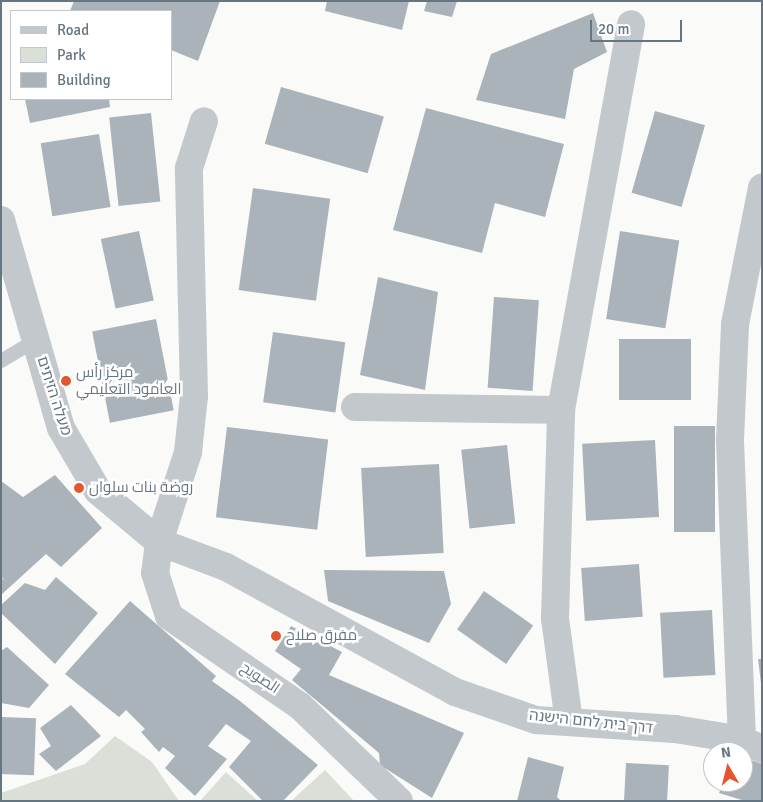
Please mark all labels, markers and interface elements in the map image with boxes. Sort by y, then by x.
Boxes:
legend [10,10,172,100]
scale bar [593,10,686,42]
text: 20 m [598,20,629,38]
text: Road [57,21,89,39]
text: Park [57,46,86,64]
text: Building [57,71,111,89]
street label: מעלה הזיתים [33,354,75,438]
place label: مركز رأس العامود التعليمي [76,363,181,398]
marker: مركز رأس العامود التعليمي [60,375,72,387]
place label: روضة بنات سلوان [89,479,193,497]
marker: روضة بنات سلوان [73,482,85,494]
place label: مفرق صلاح [286,627,357,645]
marker: مفرق صلاح [270,630,282,642]
street label: الصويح [237,659,283,697]
street label: דרך בית לחם הישנה [528,707,654,737]
north arrow [703,742,753,792]
text: N [720,744,732,762]

